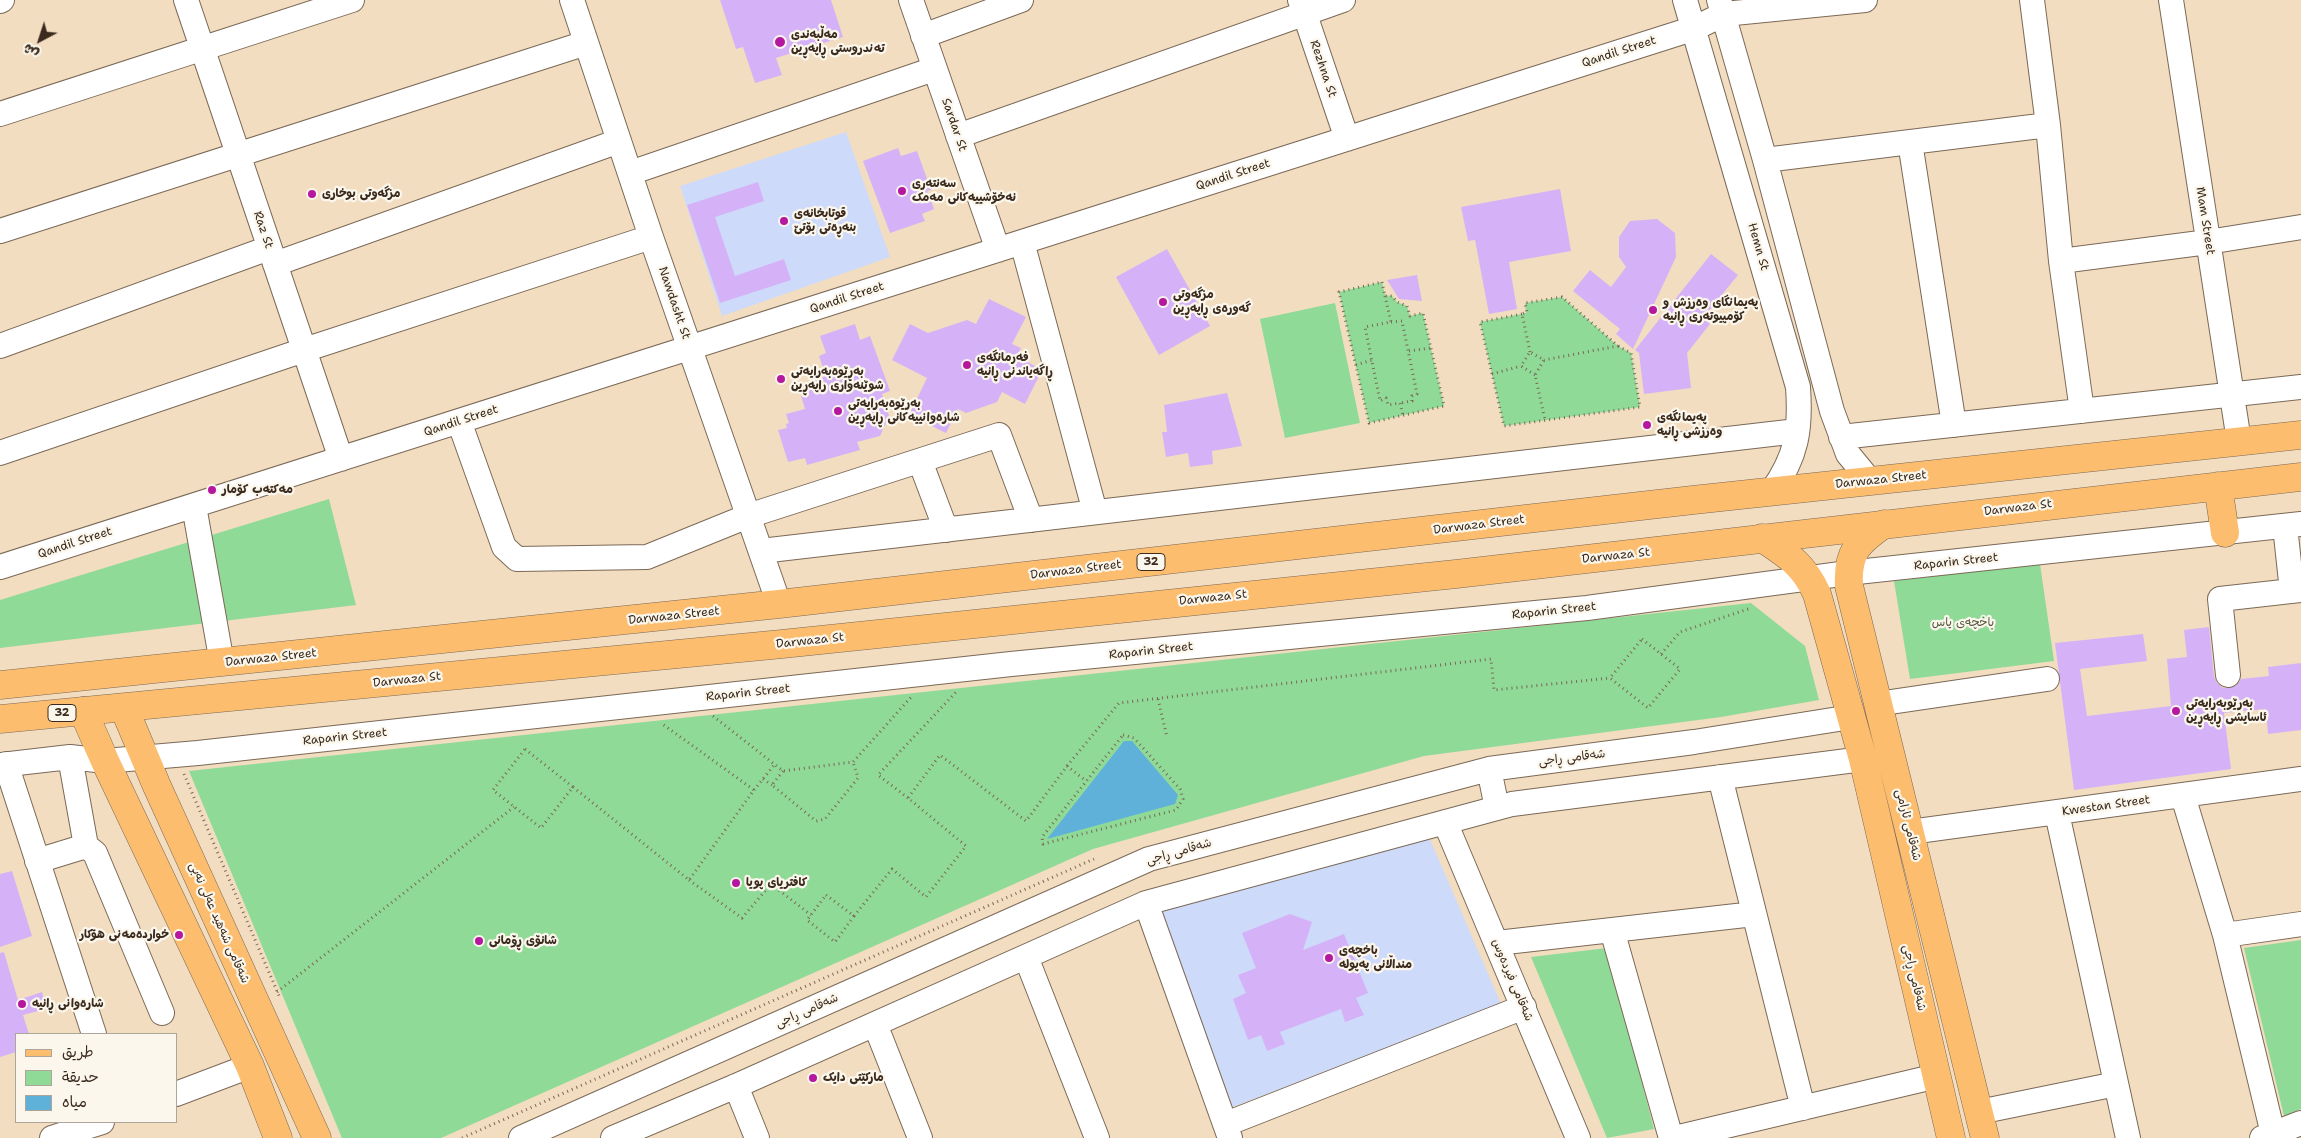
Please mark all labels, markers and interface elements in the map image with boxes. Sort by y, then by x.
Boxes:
north arrow [15,15,65,65]
place label: مەڵبەندی تەندروستی ڕاپەڕین [791,28,885,56]
street label: Qandil Street [1580,33,1658,71]
marker: مەڵبەندی تەندروستی ڕاپەڕین [773,35,787,49]
street label: Rezhna St [1307,39,1339,99]
text: ش [19,40,42,63]
street label: Sardar St [938,96,970,154]
street label: Qandil Street [1194,156,1272,194]
place label: سەنتەری نەخۆشییەکانی مەمک [912,177,1016,205]
marker: سەنتەری نەخۆشییەکانی مەمک [896,185,908,197]
street label: Mam Street [2193,186,2217,256]
place label: مزگەوتی بوخاری [322,187,400,201]
marker: مزگەوتی بوخاری [306,188,318,200]
place label: قوتابخانەی بنەڕەتی بۆتێ [794,207,856,235]
street label: Raz St [250,209,276,251]
marker: قوتابخانەی بنەڕەتی بۆتێ [778,215,790,227]
street label: Hemn St [1744,222,1772,272]
street label: Nawdasht St [655,265,693,341]
street label: Qandil Street [808,279,886,317]
place label: مزگەوتی گەورەی ڕاپەڕین [1173,288,1251,316]
marker: مزگەوتی گەورەی ڕاپەڕین [1157,296,1169,308]
place label: پەیمانگای وەرزش و کۆمپیوتەری ڕانیە [1663,296,1758,324]
marker: پەیمانگای وەرزش و کۆمپیوتەری ڕانیە [1647,304,1659,316]
place label: فەرمانگەی ڕاگەیاندنی ڕانیە [977,351,1053,379]
marker: فەرمانگەی ڕاگەیاندنی ڕانیە [961,359,973,371]
place label: بەڕێوەبەرایەتی شوێنەواری راپەڕین [791,365,884,393]
marker: بەڕێوەبەرایەتی شوێنەواری راپەڕین [775,373,787,385]
place label: بەڕێوەبەرایەتی شارەوانییەکانی ڕاپەڕین [848,397,960,425]
street label: Qandil Street [422,402,500,440]
marker: بەڕێوەبەرایەتی شارەوانییەکانی ڕاپەڕین [832,405,844,417]
place label: پەیمانگەی وەرزشی ڕانیە [1657,411,1722,439]
marker: پەیمانگەی وەرزشی ڕانیە [1641,419,1653,431]
street label: Darwaza Street [1835,468,1927,492]
place label: مەکتەب کۆمار [222,483,293,497]
marker: مەکتەب کۆمار [206,484,218,496]
street label: Darwaza St [1983,497,2053,519]
street label: Darwaza Street [1433,512,1525,538]
street label: Qandil Street [36,524,114,562]
street label: Darwaza St [1581,545,1651,567]
street label: Raparin Street [1913,550,1999,574]
road number: 32 [1137,554,1165,570]
street label: Darwaza Street [1030,557,1122,583]
street label: Darwaza St [1178,587,1248,609]
street label: Raparin Street [1511,599,1597,623]
street label: Darwaza Street [628,604,720,628]
park label: باخچەی یاس [1932,616,1994,630]
street label: Darwaza St [775,630,845,652]
street label: Raparin Street [1108,639,1194,663]
street label: Darwaza Street [225,646,317,670]
street label: Darwaza St [372,669,442,691]
street label: Raparin Street [705,681,791,705]
place label: بەڕێوبەرایەتی ئاسایشی ڕاپەڕین [2186,697,2266,725]
road number: 32 [48,704,76,721]
marker: بەڕێوبەرایەتی ئاسایشی ڕاپەڕین [2170,705,2182,717]
street label: Raparin Street [302,725,388,749]
street label: شەقامی ڕاجی [1538,747,1606,769]
street label: شەقامی ئارامی [1892,788,1924,862]
street label: Kwestan Street [2061,793,2151,819]
street label: شەقامی ڕاجی [1145,836,1213,868]
street label: شەقامی شەهید عەلی نەبی [186,860,252,986]
place label: کافتریای پویا [746,876,807,890]
marker: کافتریای پویا [730,877,742,889]
place label: خواردەمەنی هۆکار [79,928,169,942]
marker: خواردەمەنی هۆکار [173,929,185,941]
place label: شانۆی ڕۆمانی [489,934,557,948]
marker: شانۆی ڕۆمانی [473,935,485,947]
street label: شەقامی فیردەوس [1488,937,1536,1023]
place label: باخچەی منداڵانی پەپولە [1339,944,1412,972]
street label: شەقامی ڕاجی [1899,944,1929,1012]
marker: باخچەی منداڵانی پەپولە [1323,952,1335,964]
street label: شەقامی ڕاجی [773,991,841,1031]
place label: شارەوانی ڕانیە [32,997,104,1011]
marker: شارەوانی ڕانیە [16,998,28,1010]
legend [15,1033,178,1123]
text: طريق [62,1042,94,1062]
text: حديقة [62,1067,99,1087]
place label: مارکێتی دایک [823,1071,884,1085]
marker: مارکێتی دایک [807,1072,819,1084]
text: مياه [62,1092,87,1112]

